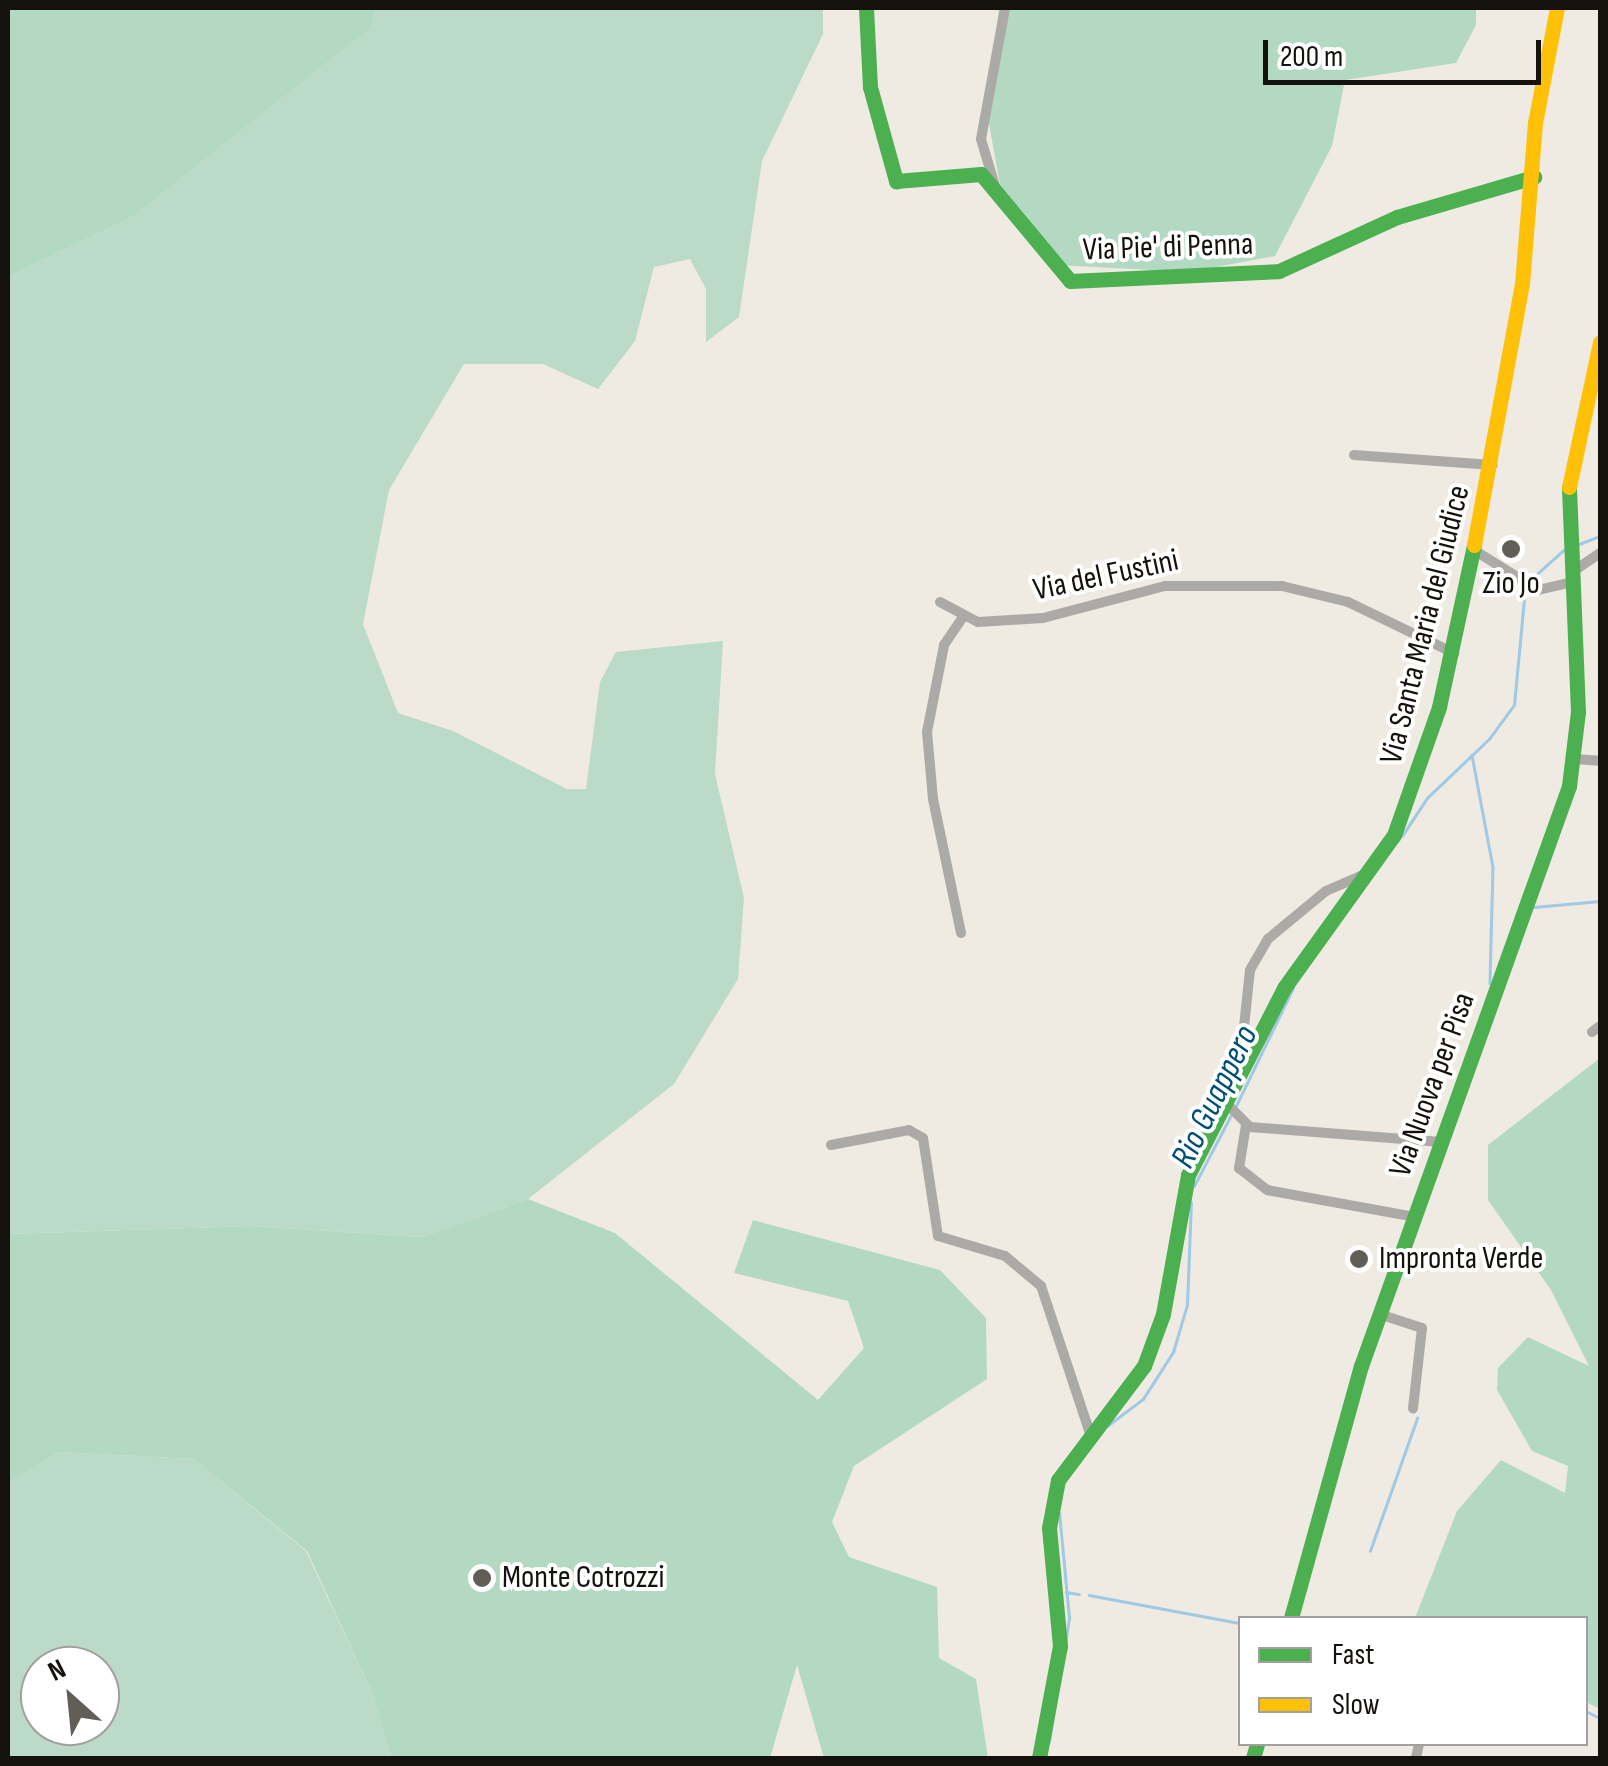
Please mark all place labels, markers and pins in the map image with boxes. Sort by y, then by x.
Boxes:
marker: Zio Jo [1500,538,1522,560]
place label: Zio Jo [1482,565,1540,603]
place label: Impronta Verde [1379,1240,1543,1278]
marker: Impronta Verde [1348,1248,1370,1270]
place label: Monte Cotrozzi [502,1559,665,1597]
marker: Monte Cotrozzi [471,1567,493,1589]

